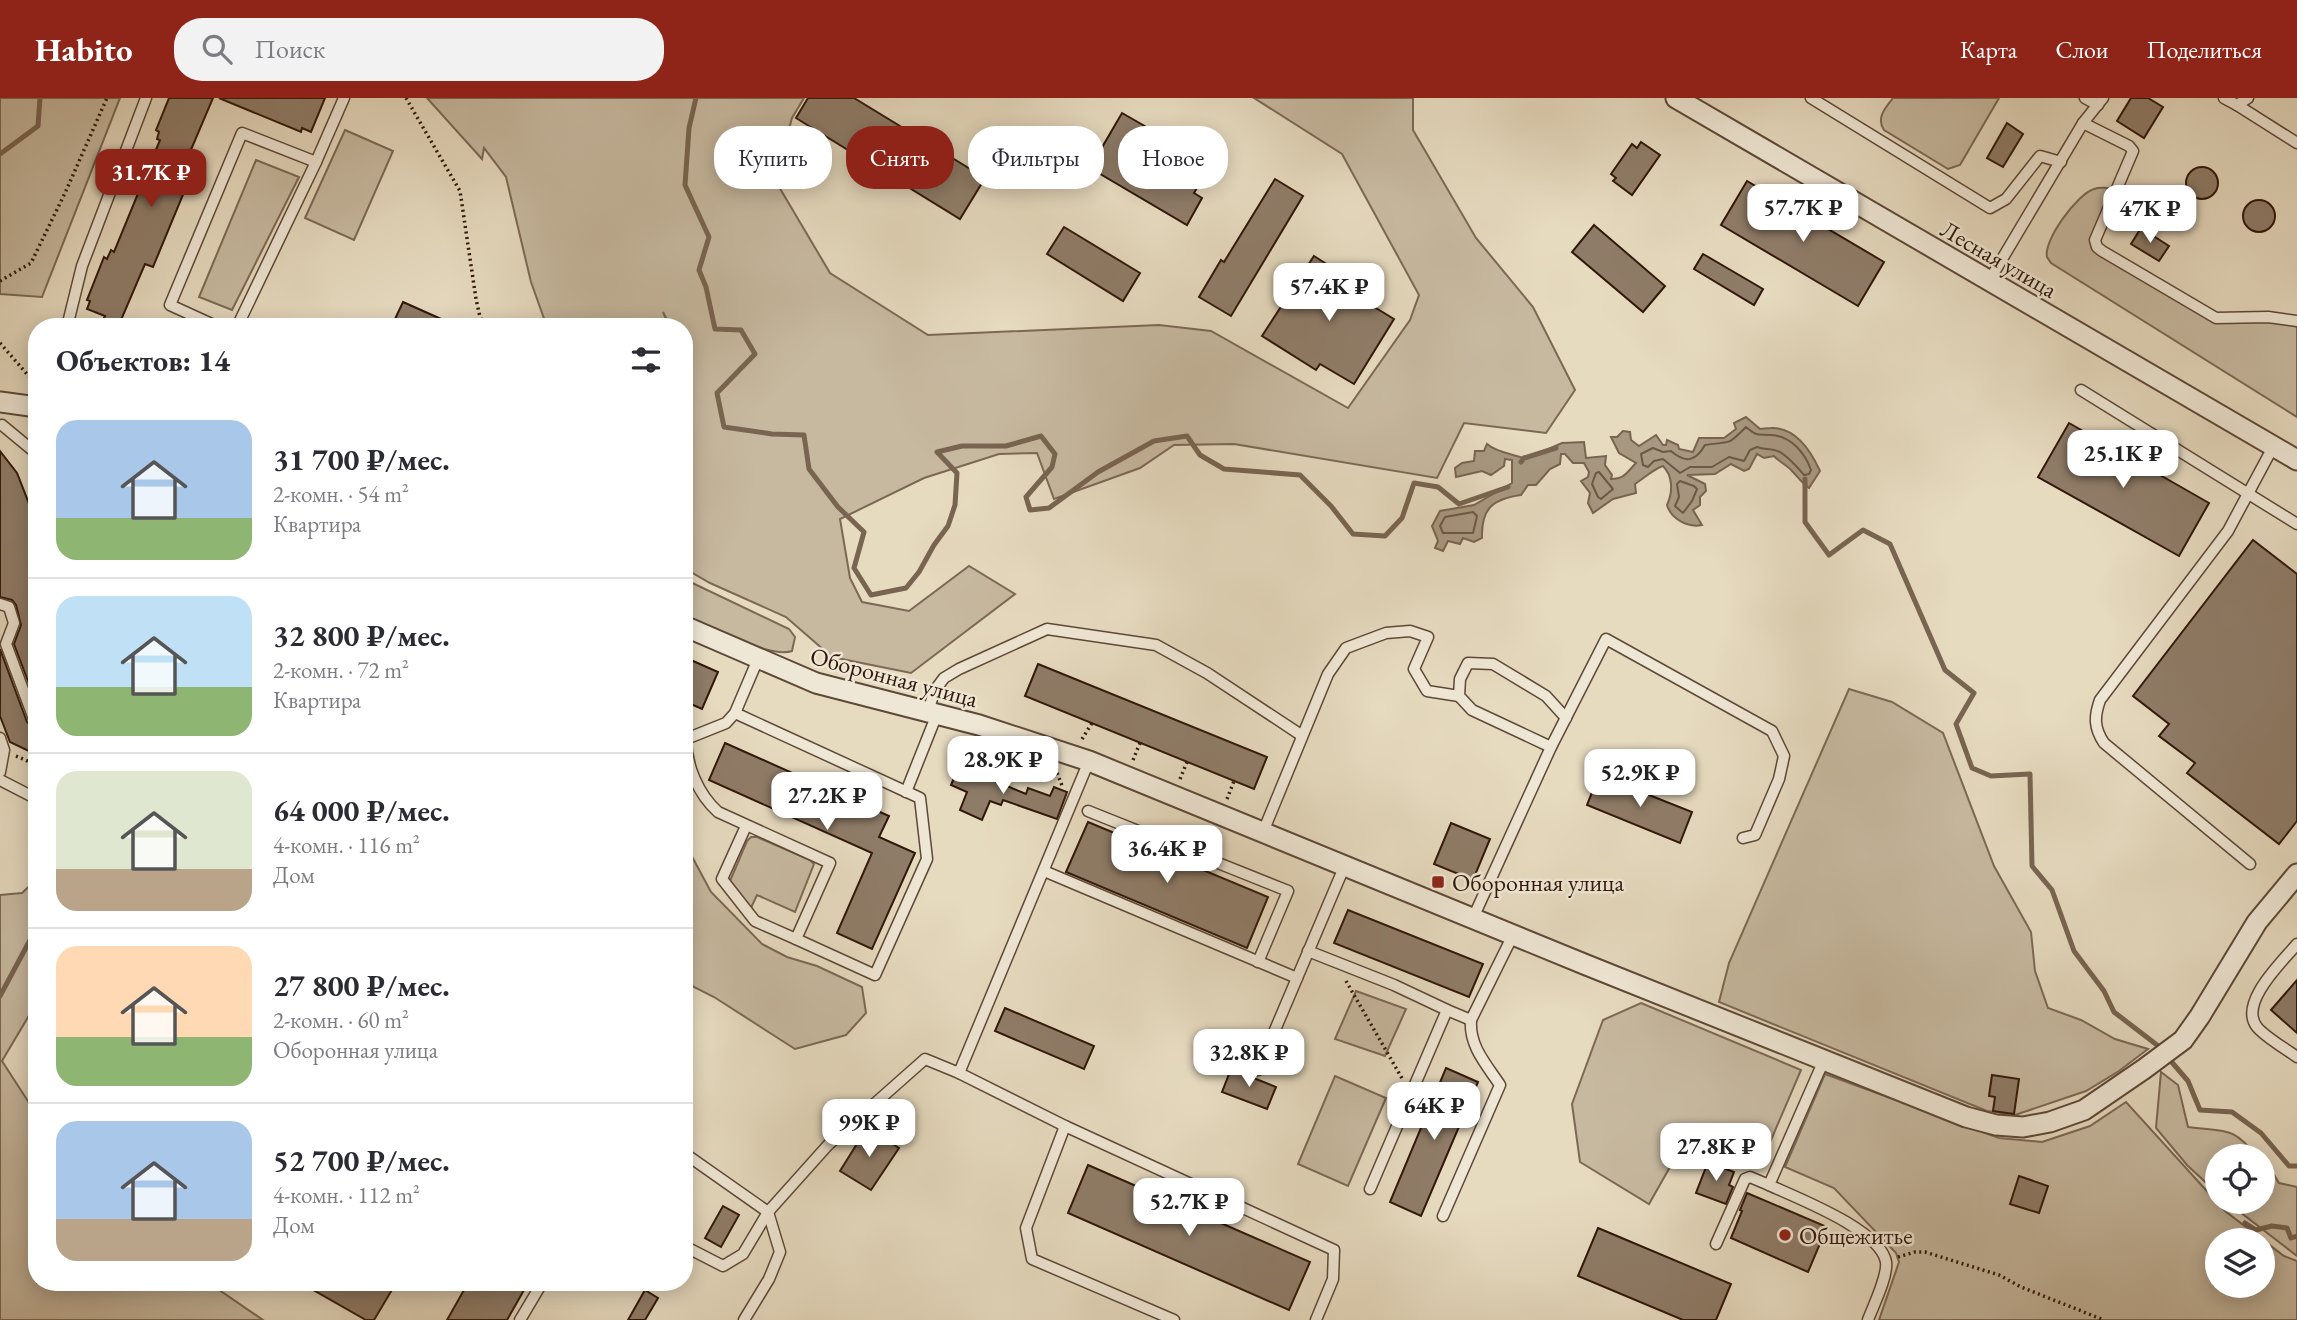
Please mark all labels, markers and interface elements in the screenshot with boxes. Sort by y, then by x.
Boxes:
search box [174,18,664,81]
text: Habito [35,28,132,71]
icon: search [198,30,236,68]
text: Поиск [254,32,325,66]
text: Карта [1960,34,2017,65]
text: Слои [2055,34,2109,65]
text: Поделиться [2147,34,2262,65]
chip: Купить [714,126,832,189]
chip: Снять [846,126,954,189]
chip: Фильтры [968,126,1104,189]
chip: Новое [1118,126,1228,189]
pin: 31.7K ₽ [86,150,216,209]
text: 31.7K ₽ [111,157,191,187]
pin: 57.7K ₽ [1738,184,1868,244]
pin: 47K ₽ [2101,186,2199,245]
text: 57.7K ₽ [1763,192,1843,222]
text: 47K ₽ [2119,193,2181,223]
street label: Лесная улица [1935,213,2063,305]
pin: 57.4K ₽ [1264,264,1394,323]
text: 57.4K ₽ [1289,271,1369,301]
text: Объектов: 14 [56,341,230,380]
icon: filters [627,341,665,379]
pin: 25.1K ₽ [2058,430,2188,490]
text: 25.1K ₽ [2083,438,2163,468]
text: 31 700 ₽/мес. [273,440,450,479]
icon: home [112,448,196,532]
text: 2-комн. · 54 m² [273,479,409,509]
text: Квартира [273,509,361,539]
text: 32 800 ₽/мес. [273,616,450,655]
icon: home [112,624,196,708]
street label: Оборонная улица [807,640,981,714]
text: 2-комн. · 72 m² [273,655,409,685]
text: Квартира [273,685,361,715]
pin: 28.9K ₽ [938,736,1068,796]
text: 28.9K ₽ [963,744,1043,774]
pin: 52.9K ₽ [1575,750,1705,809]
text: 52.9K ₽ [1600,757,1680,787]
pin: 27.2K ₽ [762,772,892,832]
text: 27.2K ₽ [787,780,867,810]
text: 64 000 ₽/мес. [273,791,450,830]
icon: home [112,799,196,883]
pin: 36.4K ₽ [1102,826,1232,885]
text: 4-комн. · 116 m² [273,830,420,860]
text: 36.4K ₽ [1127,833,1207,863]
text: Дом [273,860,315,890]
place label: Оборонная улица [1452,867,1624,898]
marker: Оборонная улица [1430,874,1446,890]
text: 27 800 ₽/мес. [273,966,450,1005]
icon: home [112,974,196,1058]
text: 2-комн. · 60 m² [273,1005,409,1035]
pin: 32.8K ₽ [1184,1030,1314,1089]
text: Оборонная улица [273,1035,438,1065]
text: 32.8K ₽ [1209,1037,1289,1067]
pin: 64K ₽ [1385,1082,1483,1142]
text: 64K ₽ [1403,1090,1465,1120]
pin: 99K ₽ [820,1100,918,1159]
text: 99K ₽ [838,1107,900,1137]
pin: 27.8K ₽ [1651,1124,1781,1183]
text: 27.8K ₽ [1676,1131,1756,1161]
text: 52 700 ₽/мес. [273,1141,450,1180]
map controls [2205,1144,2275,1298]
button: locate [2205,1144,2275,1214]
icon: home [112,1149,196,1233]
pin: 52.7K ₽ [1124,1178,1254,1238]
text: 4-комн. · 112 m² [273,1180,420,1210]
text: 52.7K ₽ [1149,1186,1229,1216]
text: Дом [273,1210,315,1240]
place label: Общежитье [1799,1220,1913,1251]
marker: Общежитье [1777,1227,1793,1243]
button: layers [2205,1228,2275,1298]

